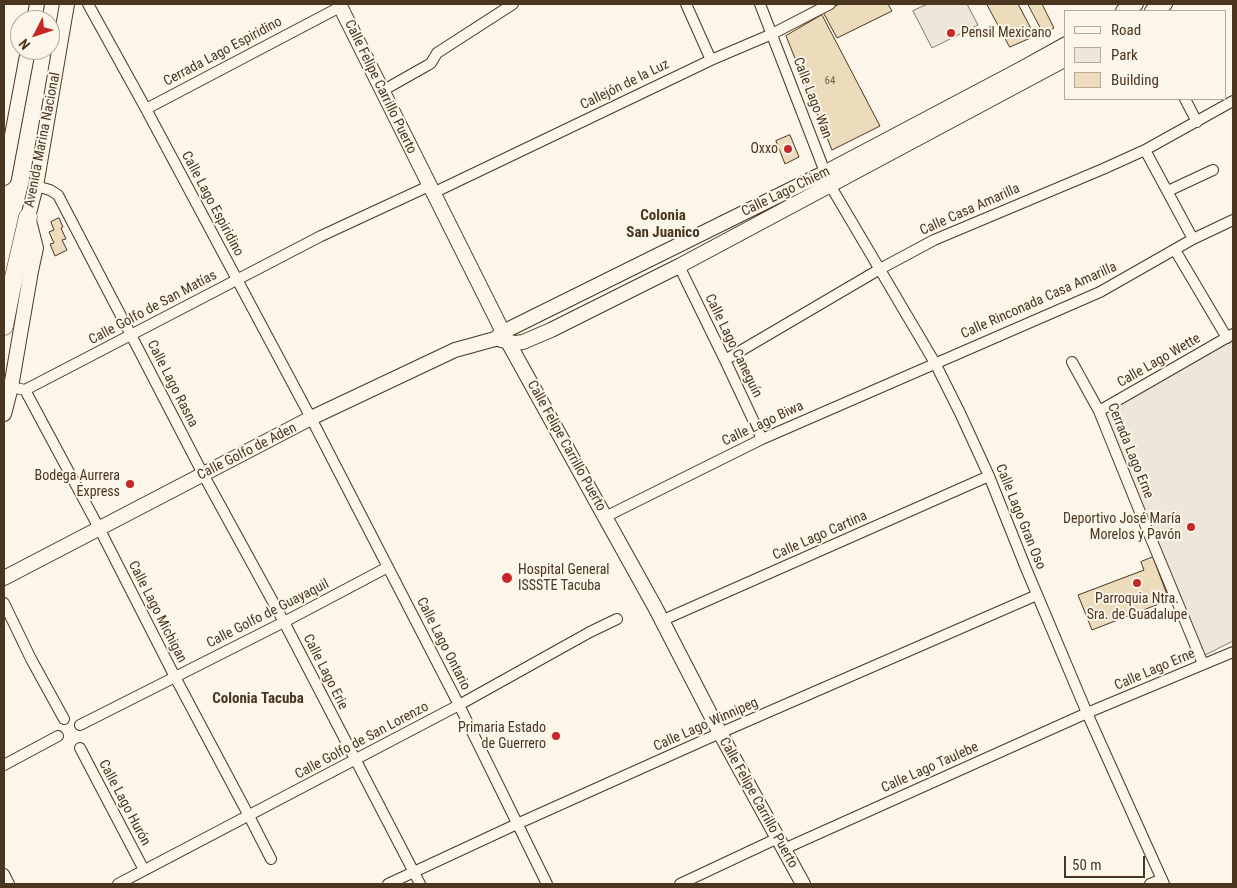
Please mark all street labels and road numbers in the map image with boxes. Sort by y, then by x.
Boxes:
street label: Cerrada Lago Espiridino [161,14,285,90]
street label: Calle Felipe Carrillo Puerto [340,17,420,157]
street label: Calle Lago Wan [789,55,835,141]
street label: Callejón de la Luz [578,56,672,114]
street label: Avenida Marina Nacional [22,71,64,209]
street label: Calle Lago Espiridino [177,149,247,259]
street label: Calle Lago Chiem [739,163,833,221]
street label: Calle Casa Amarilla [917,180,1023,240]
street label: Calle Rinconada Casa Amarilla [958,259,1120,343]
street label: Calle Golfo de San Matías [86,267,220,349]
street label: Calle Lago Caneguín [701,291,765,401]
street label: Calle Lago Wette [1114,330,1204,392]
street label: Calle Lago Rasna [143,338,201,430]
street label: Calle Felipe Carrillo Puerto [523,378,609,514]
street label: Calle Lago Biwa [720,398,806,450]
street label: Cerrada Lago Erne [1103,401,1157,501]
street label: Calle Golfo de Aden [195,420,299,484]
street label: Calle Lago Gran Oso [991,462,1049,572]
street label: Calle Lago Cartina [770,508,870,564]
street label: Calle Lago Michigan [124,558,190,666]
street label: Calle Golfo de Guayaquil [204,576,332,652]
street label: Calle Lago Ontario [412,595,474,693]
street label: Calle Lago Erie [299,631,351,713]
street label: Calle Lago Erne [1112,645,1198,695]
street label: Calle Lago Winnipeg [651,694,761,756]
street label: Calle Golfo de San Lorenzo [292,699,432,783]
street label: Calle Felipe Carrillo Puerto [715,735,801,871]
street label: Calle Lago Taulebe [879,739,981,797]
street label: Calle Lago Hurón [94,757,154,849]

